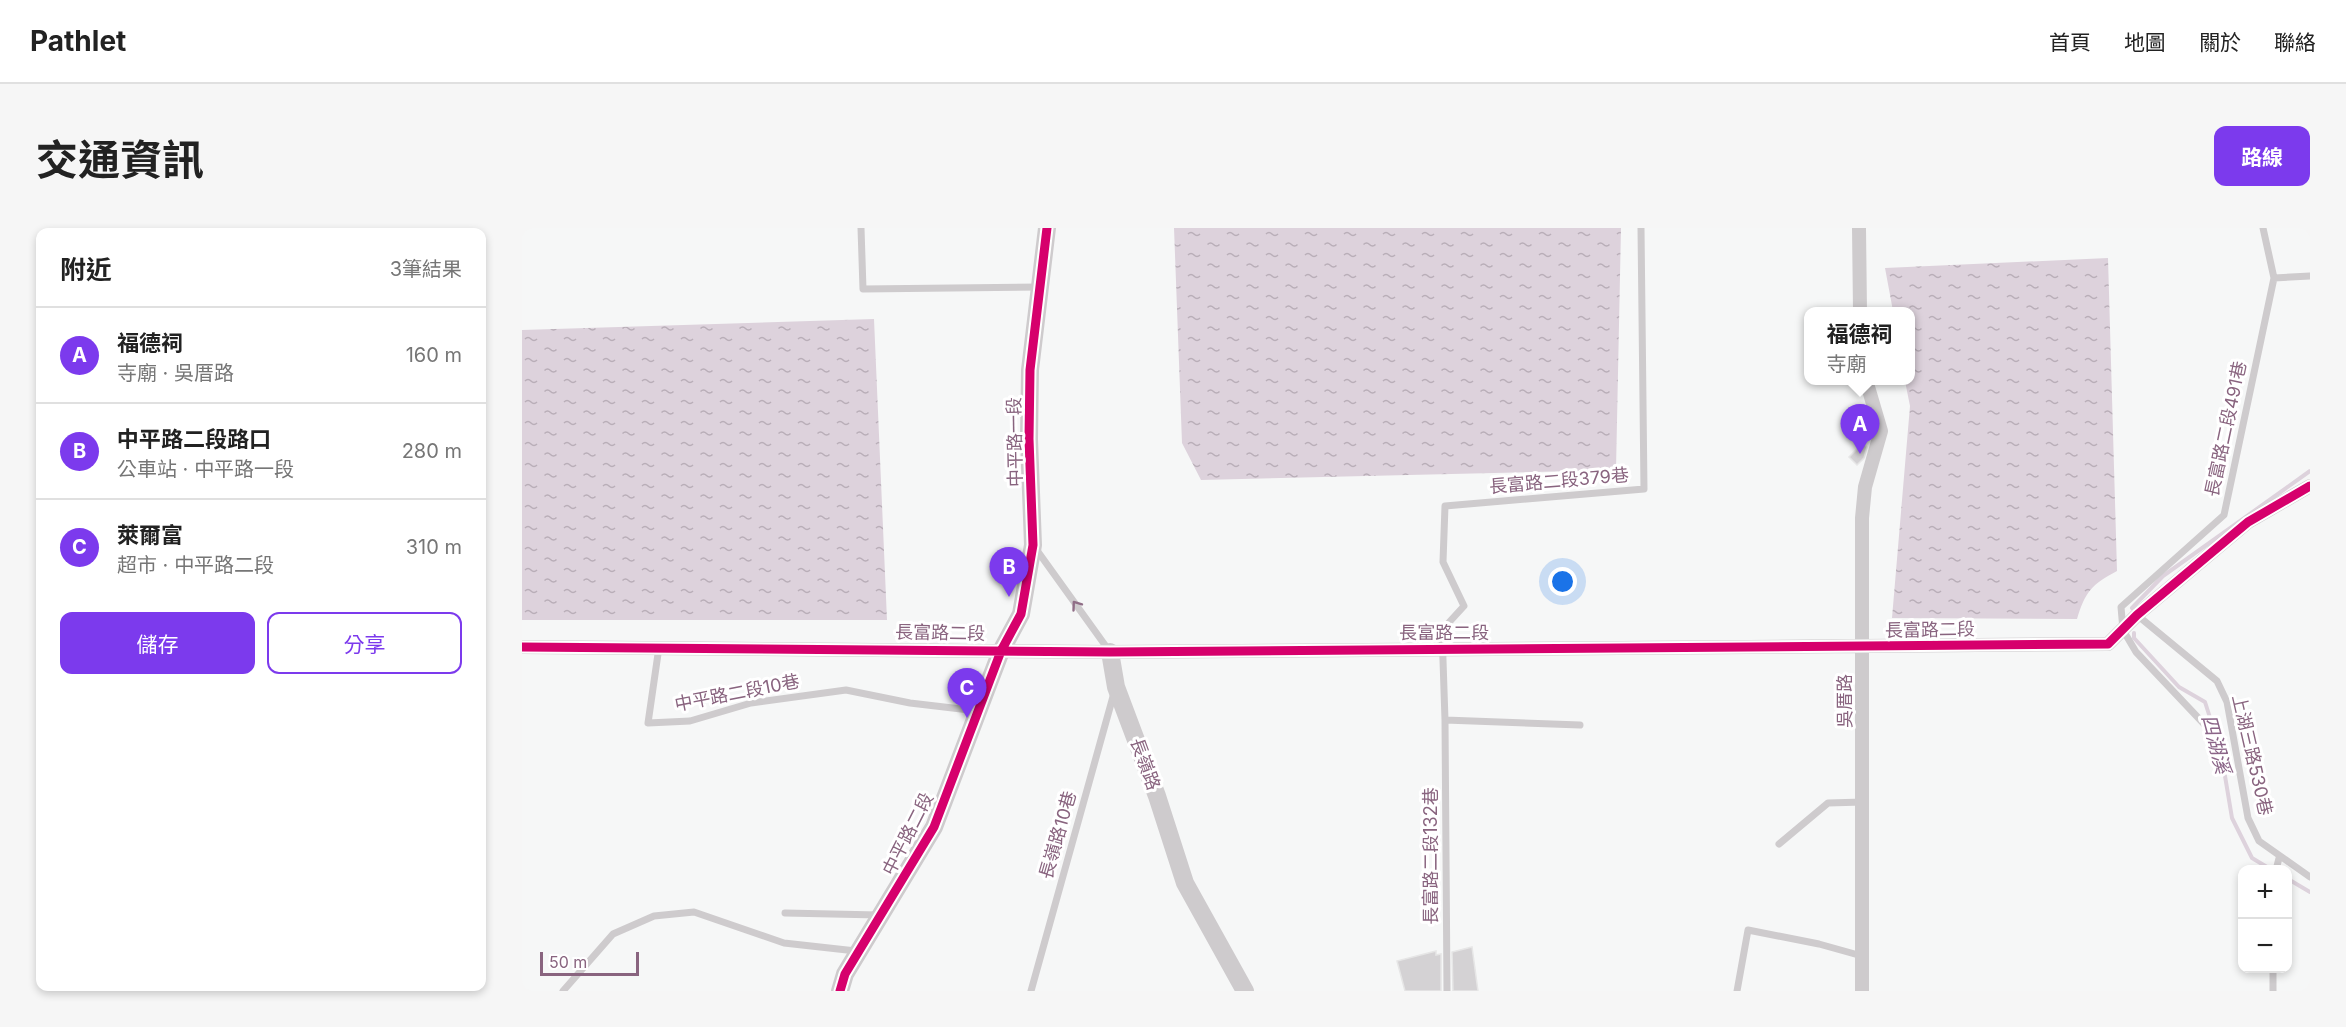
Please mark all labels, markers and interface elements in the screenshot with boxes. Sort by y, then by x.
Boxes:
text: Pathlet [30,24,126,58]
text: 首頁 [2049,30,2091,55]
text: 地圖 [2124,30,2166,55]
text: 關於 [2199,30,2241,55]
text: 聯絡 [2274,30,2316,55]
button: 路線 [2214,126,2310,186]
text: 交通資訊 [36,134,204,185]
text: 附近 [60,254,112,285]
text: 3筆結果 [390,257,462,281]
popup [1804,307,1915,385]
text: 福德祠 [1826,321,1893,347]
text: 福德祠 [117,330,183,356]
text: A [72,343,87,367]
text: 160 m [406,343,462,367]
text: 寺廟 [1826,352,1866,376]
street label: 長富路二段491巷 [2201,359,2250,499]
text: 寺廟 · 吳厝路 [117,361,234,385]
street label: 中平路一段 [1003,397,1026,487]
pin: A [1840,404,1880,454]
text: 中平路二段路口 [117,426,271,452]
text: B [73,439,86,463]
text: 280 m [402,439,462,463]
text: 公車站 · 中平路一段 [117,457,294,481]
street label: 長富路二段379巷 [1488,464,1630,497]
text: 萊爾富 [117,522,183,548]
text: C [72,535,87,559]
text: 310 m [406,535,462,559]
pin: B [990,548,1028,597]
text: 超市 · 中平路二段 [117,553,274,577]
your location [1548,567,1577,596]
one-way arrow [1072,600,1083,611]
button: 儲存 [60,612,255,674]
button: 分享 [267,612,462,674]
street label: 長富路二段 [1885,618,1975,641]
street label: 長富路二段 [895,621,985,644]
street label: 長富路二段 [1399,622,1489,643]
pin: C [948,668,986,718]
street label: 中平路二段10巷 [673,670,801,715]
street label: 吳厝路 [1834,674,1855,728]
street label: 上湖三路530巷 [2228,692,2277,817]
water label: 四湖溪 [2197,712,2236,779]
street label: 長嶺路 [1126,735,1165,793]
street label: 長富路二段132巷 [1420,787,1441,925]
street label: 長嶺路10巷 [1035,788,1080,881]
street label: 中平路二段 [878,789,937,879]
map controls [2238,865,2292,973]
button: + [2238,865,2292,919]
button: − [2238,919,2292,973]
scale bar [540,949,639,976]
text: 50 m [549,952,587,972]

